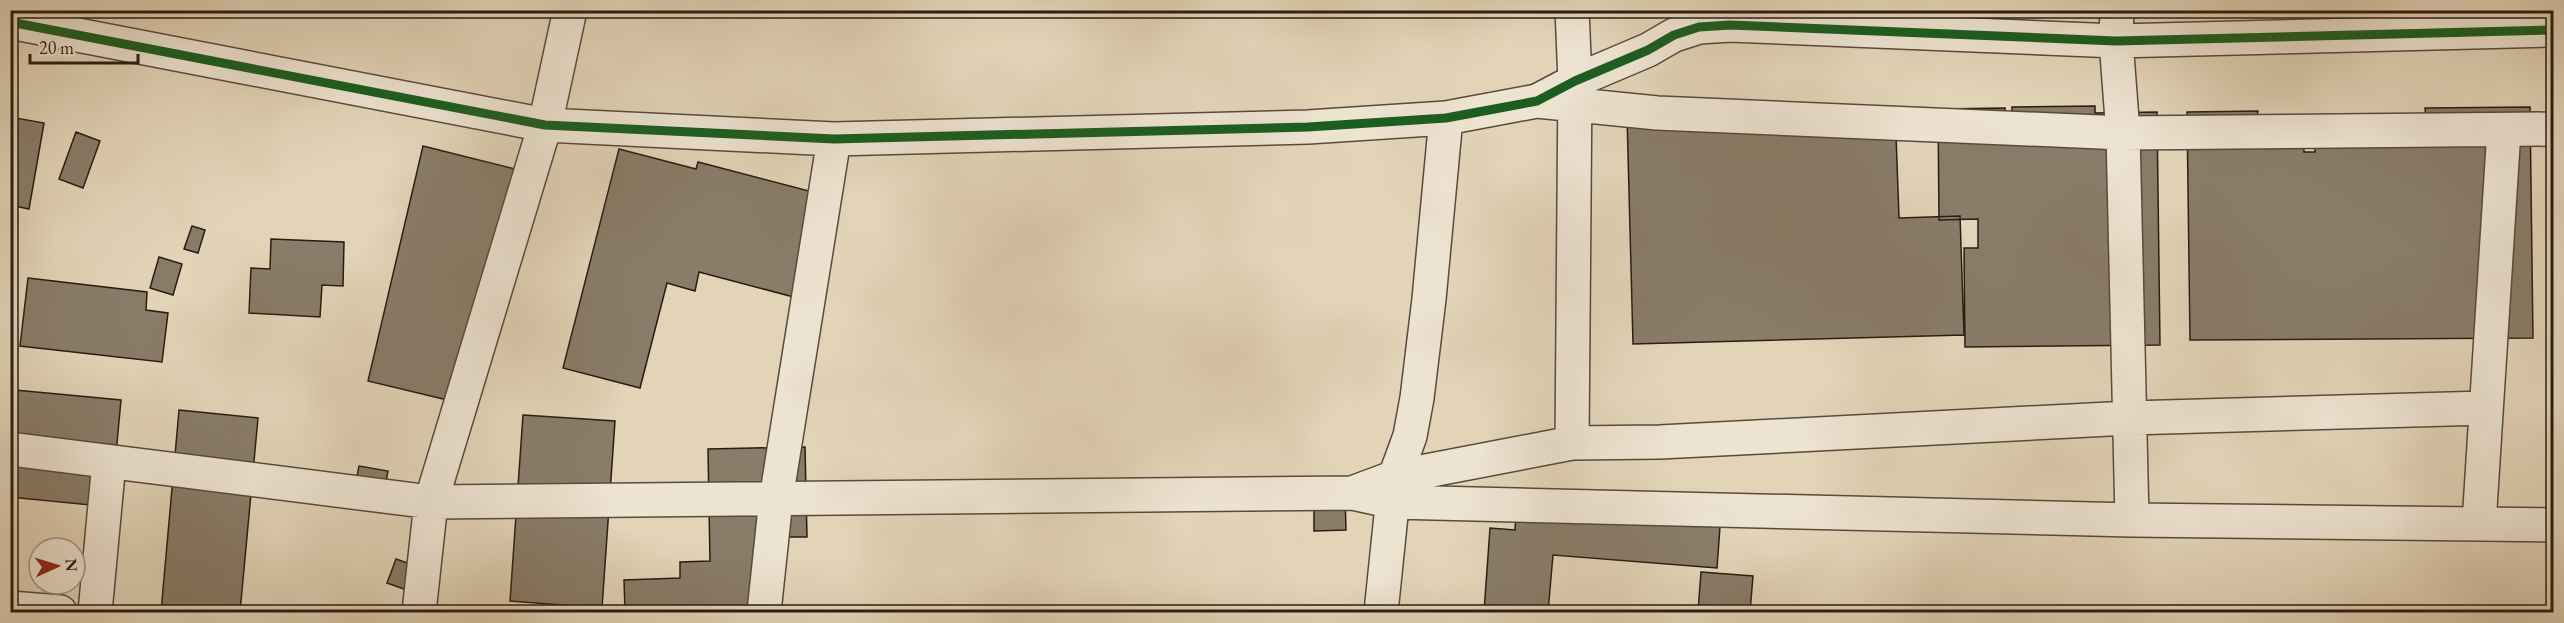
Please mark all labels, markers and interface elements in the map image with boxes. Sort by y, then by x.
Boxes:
scale bar [30,27,138,65]
text: 20 m [39,36,74,59]
north arrow [27,536,87,596]
text: N [61,558,82,572]

